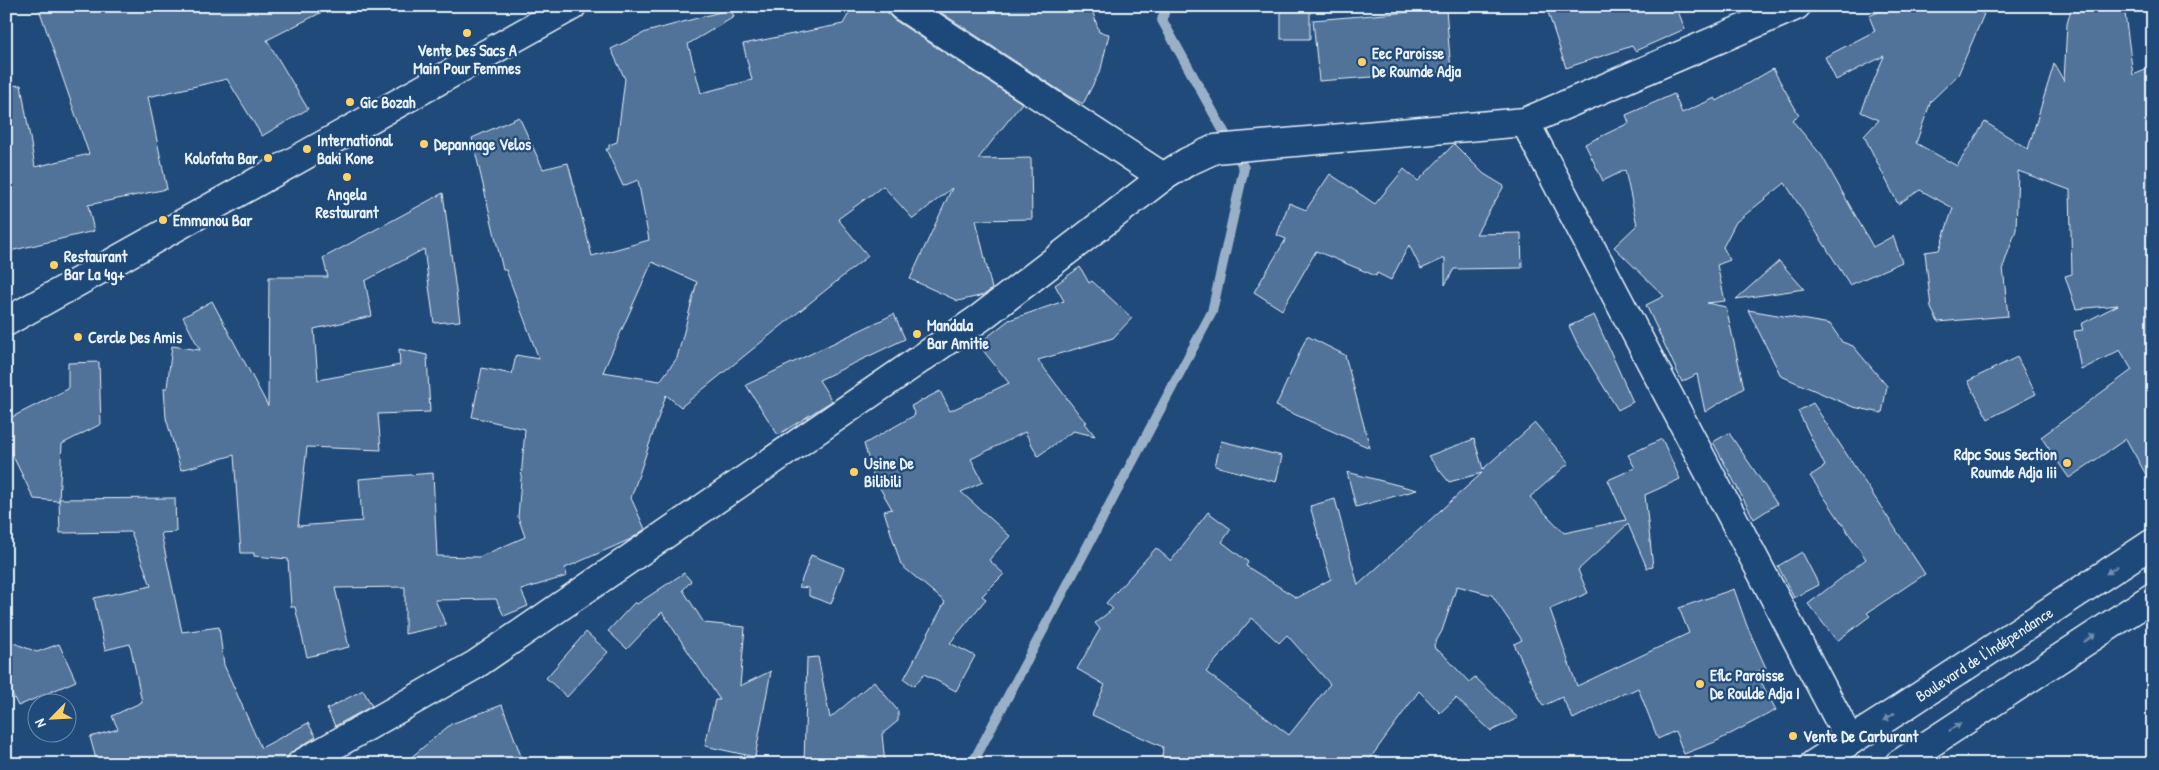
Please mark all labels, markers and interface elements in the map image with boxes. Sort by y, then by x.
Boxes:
marker: Vente Des Sacs A Main Pour Femmes [461,27,473,39]
place label: Vente Des Sacs A Main Pour Femmes [413,39,521,79]
place label: Eec Paroisse De Roumde Adja [1372,42,1462,82]
marker: Eec Paroisse De Roumde Adja [1356,56,1368,68]
place label: Gic Bozah [360,91,416,113]
marker: Gic Bozah [344,96,356,108]
place label: International Baki Kone [317,129,394,169]
place label: Depannage Velos [434,133,532,156]
marker: Depannage Velos [418,138,430,150]
marker: International Baki Kone [301,143,313,155]
place label: Kolofata Bar [184,147,259,169]
marker: Kolofata Bar [262,152,274,164]
marker: Angela Restaurant [341,171,353,183]
place label: Angela Restaurant [315,183,379,223]
place label: Emmanou Bar [173,209,253,231]
marker: Emmanou Bar [157,214,169,226]
place label: Restaurant Bar La 4g+ [64,245,128,286]
marker: Restaurant Bar La 4g+ [48,259,60,271]
place label: Mandala Bar Amitie [927,314,990,354]
place label: Cercle Des Amis [88,326,183,348]
marker: Mandala Bar Amitie [911,328,923,340]
marker: Cercle Des Amis [72,331,84,343]
place label: Rdpc Sous Section Roumde Adja Iii [1954,443,2057,483]
place label: Usine De Bilibili [864,452,914,492]
marker: Rdpc Sous Section Roumde Adja Iii [2061,457,2073,469]
marker: Usine De Bilibili [848,466,860,478]
one-way arrow [2105,565,2119,575]
street label: Boulevard de l'Indépendance [1911,601,2058,707]
one-way arrow [2084,633,2097,643]
place label: Eflc Paroisse De Roulde Adja I [1710,664,1800,704]
marker: Eflc Paroisse De Roulde Adja I [1694,678,1706,690]
north arrow [28,692,78,742]
one-way arrow [1882,712,1895,721]
text: N [29,716,50,731]
one-way arrow [1948,723,1961,732]
place label: Vente De Carburant [1803,725,1919,747]
marker: Vente De Carburant [1787,730,1799,742]

